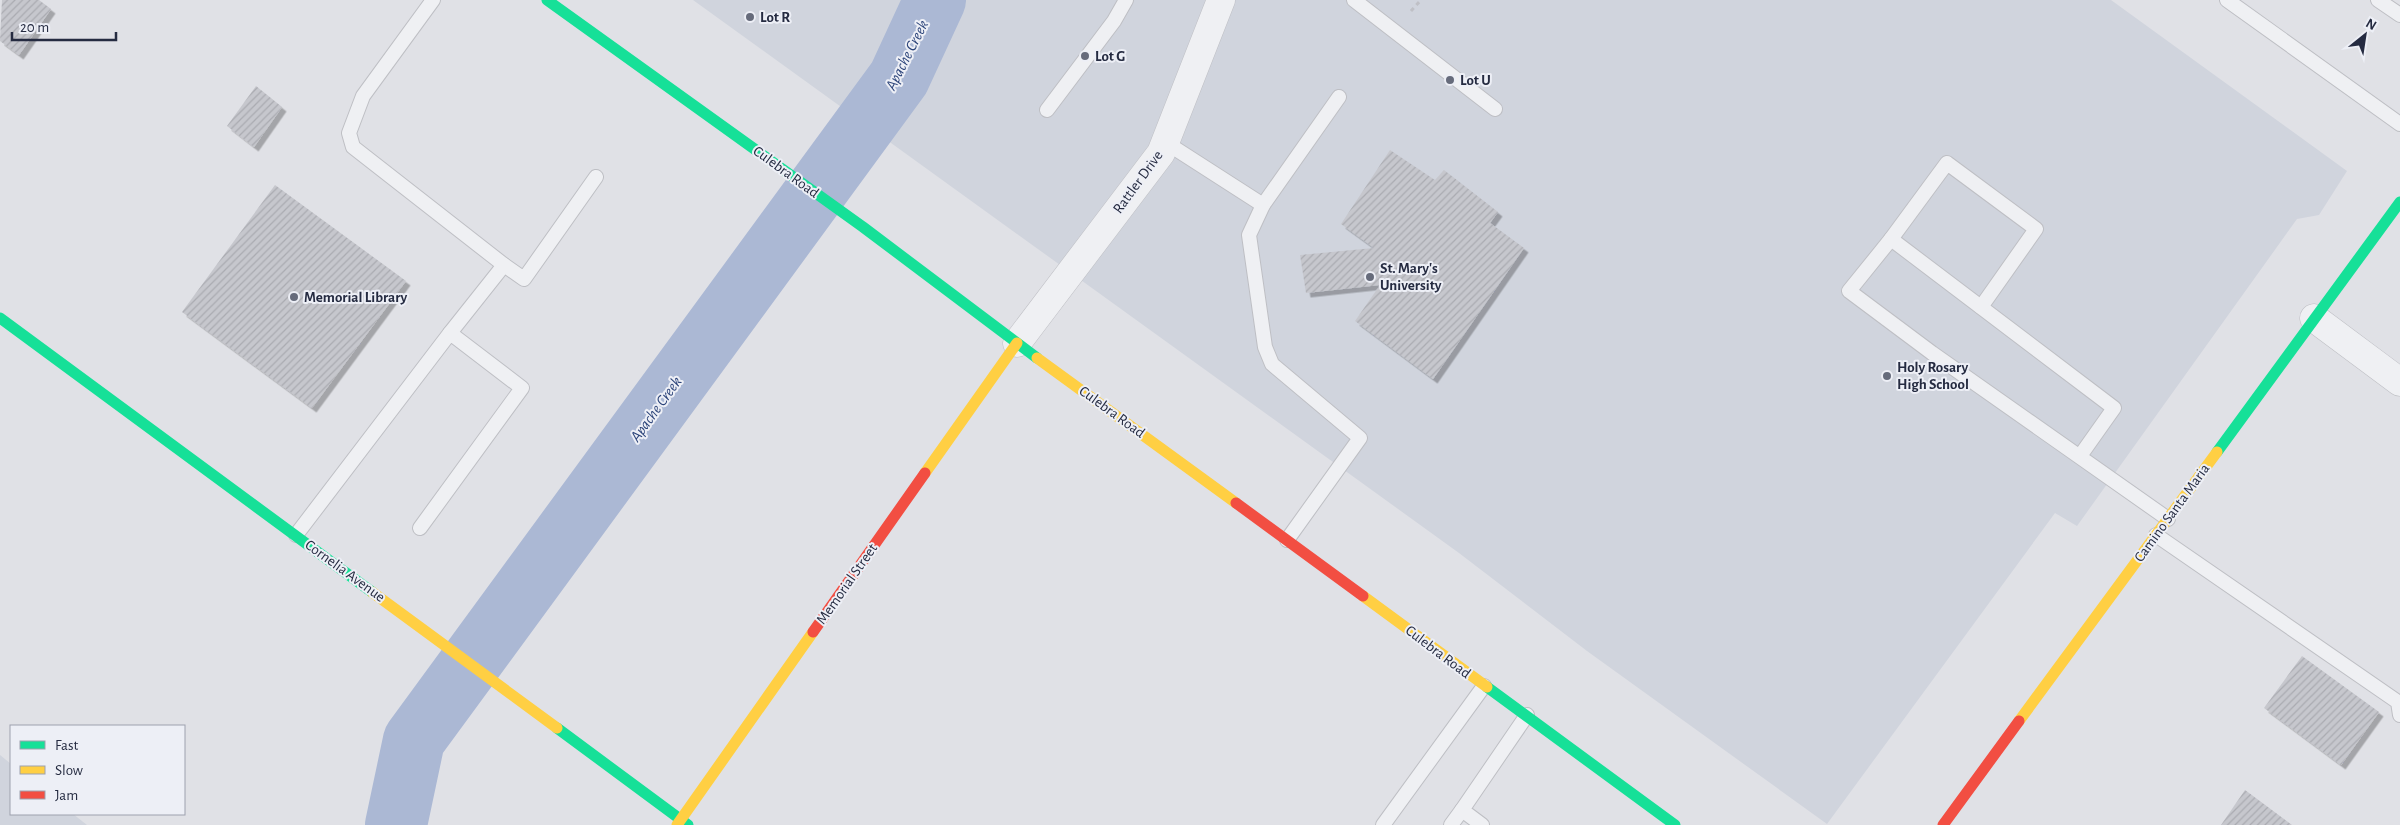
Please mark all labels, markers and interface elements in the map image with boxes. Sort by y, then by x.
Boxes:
scale bar [12,10,116,42]
place label: Lot R [760,10,790,25]
north arrow [2340,10,2390,60]
marker: Lot R [744,11,756,23]
text: N [2363,16,2379,33]
water label: Apache Creek [882,17,932,94]
text: 20 m [20,20,49,35]
place label: Lot G [1095,49,1125,64]
marker: Lot G [1079,50,1091,62]
place label: Lot U [1460,73,1491,88]
marker: Lot U [1444,74,1456,86]
street label: Culebra Road [750,143,822,201]
street label: Rattler Drive [1110,148,1166,216]
place label: St. Mary's University [1380,261,1442,293]
marker: St. Mary's University [1364,271,1376,283]
place label: Memorial Library [304,290,407,305]
marker: Memorial Library [288,291,300,303]
place label: Holy Rosary High School [1897,360,1969,392]
marker: Holy Rosary High School [1881,370,1893,382]
water label: Apache Creek [627,374,686,446]
street label: Culebra Road [1076,383,1148,441]
street label: Camino Santa Maria [2132,461,2213,565]
street label: Cornelia Avenue [302,537,388,605]
street label: Memorial Street [814,541,880,627]
street label: Culebra Road [1403,623,1474,681]
legend [10,725,185,815]
text: Fast [55,738,79,753]
text: Slow [55,763,83,778]
text: Jam [55,788,78,803]

